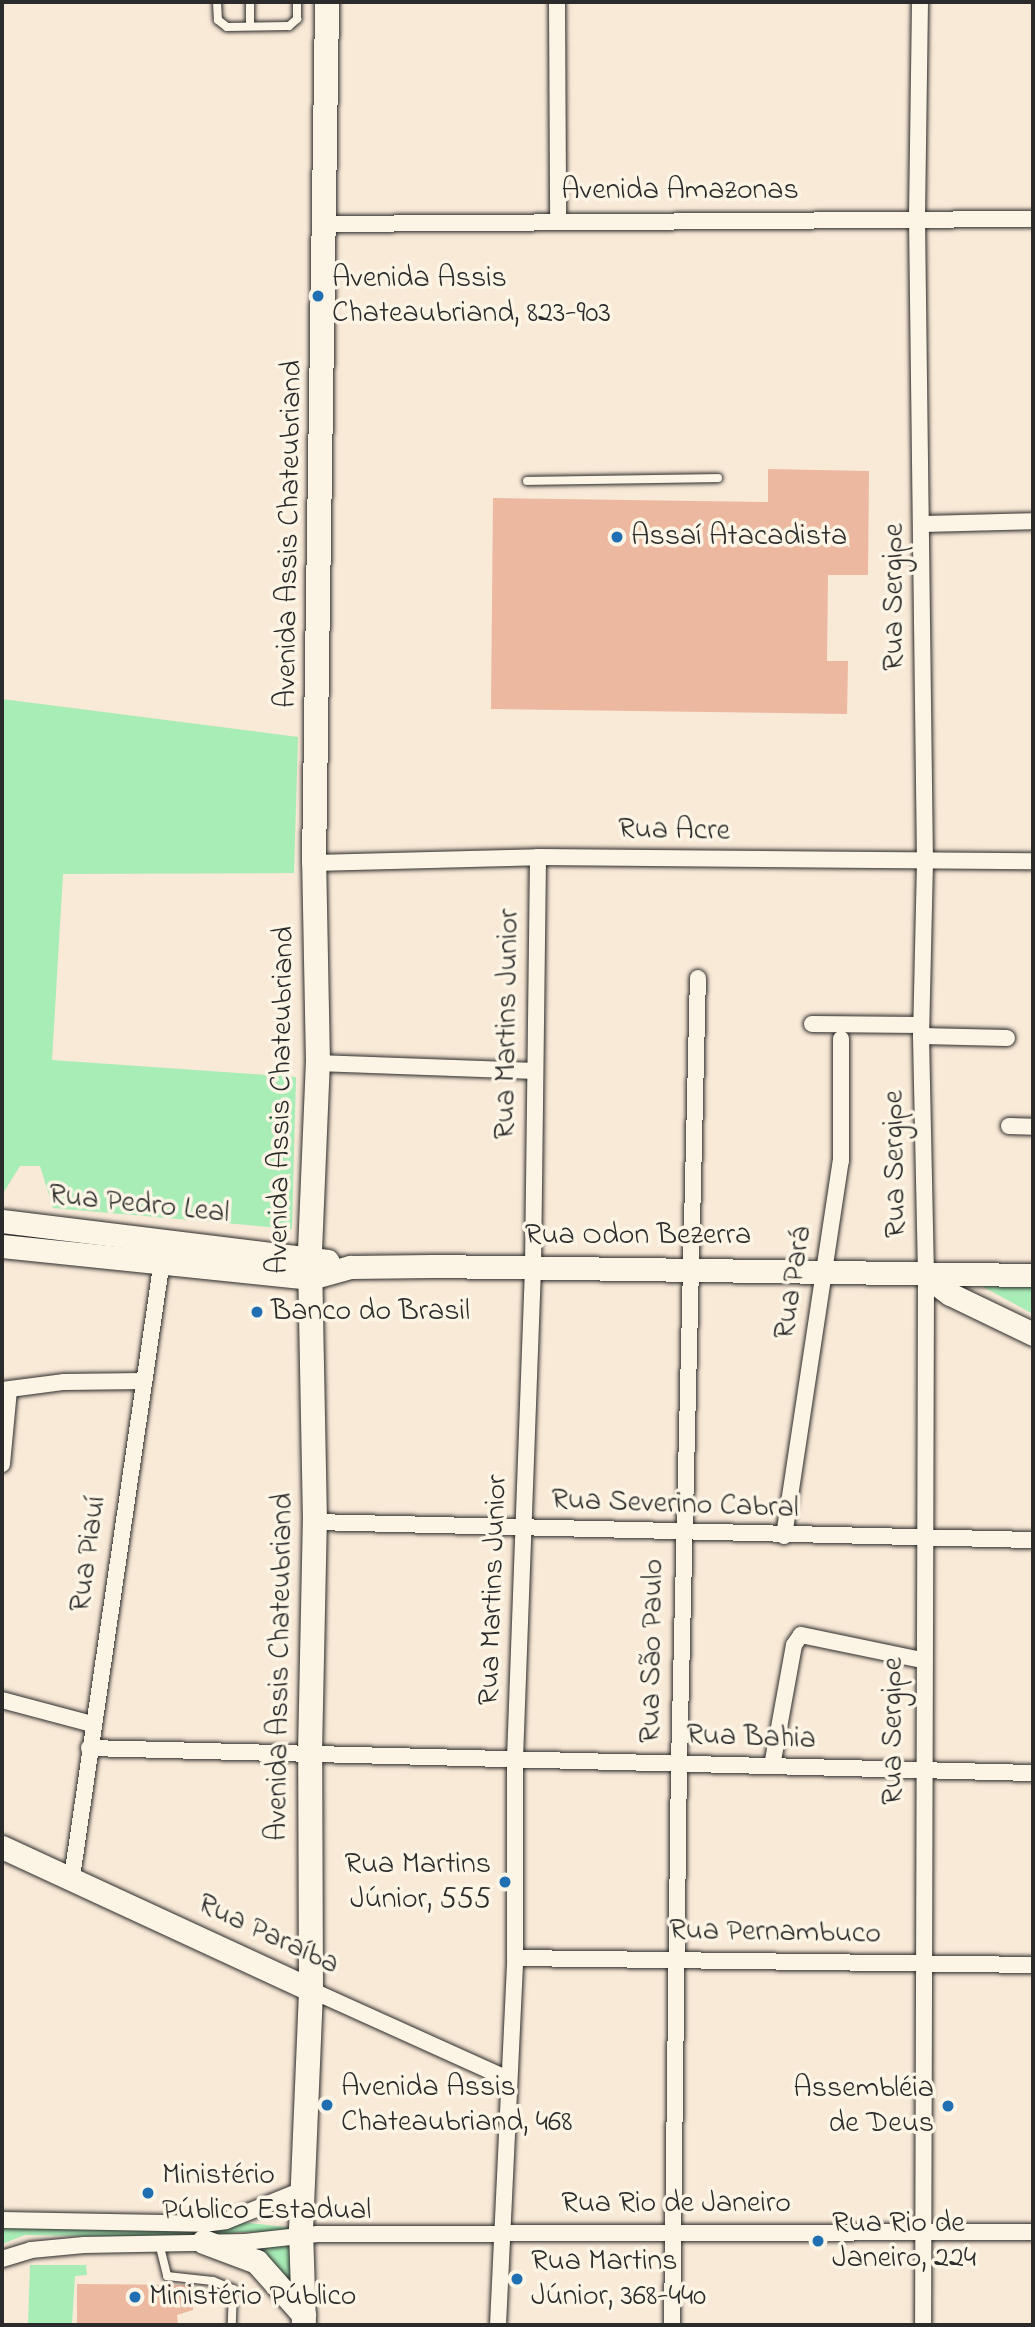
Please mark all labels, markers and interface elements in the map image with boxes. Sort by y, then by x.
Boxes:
street label: Avenida Amazonas [561,173,799,209]
place label: Avenida Assis Chateaubriand, 823-903 [332,261,611,332]
marker: Avenida Assis Chateaubriand, 823-903 [310,288,326,304]
street label: Avenida Assis Chateubriand [269,360,311,708]
place label: Assaí Atacadista [631,519,847,555]
street label: Rua Sergipe [877,523,913,671]
marker: Assaí Atacadista [609,529,625,545]
street label: Rua Acre [618,812,730,850]
street label: Rua Martins Junior [488,908,528,1140]
street label: Avenida Assis Chateubriand [261,926,303,1274]
street label: Rua Sergipe [877,1090,915,1238]
street label: Rua Pedro Leal [47,1178,231,1232]
street label: Rua Odon Bezerra [525,1218,751,1254]
street label: Rua Pará [767,1224,821,1342]
place label: Banco do Brasil [271,1294,470,1330]
marker: Banco do Brasil [249,1304,265,1320]
street label: Rua Martins Junior [472,1474,516,1706]
street label: Rua Severino Cabral [551,1483,799,1527]
street label: Avenida Assis Chateubriand [260,1493,302,1841]
street label: Rua Piauí [63,1494,115,1614]
street label: Rua São Paulo [633,1559,673,1743]
street label: Rua Sergipe [876,1657,912,1805]
street label: Rua Bahia [686,1718,816,1758]
place label: Rua Martins Júnior, 555 [344,1847,491,1918]
marker: Rua Martins Júnior, 555 [497,1874,513,1890]
street label: Rua Paraíba [191,1887,345,1983]
street label: Rua Pernambuco [669,1913,881,1953]
place label: Avenida Assis Chateaubriand, 468 [341,2070,573,2140]
place label: Assembléia de Deus [793,2071,934,2142]
marker: Avenida Assis Chateaubriand, 468 [319,2097,335,2113]
marker: Assembléia de Deus [940,2098,956,2114]
place label: Ministério Público Estadual [162,2158,371,2228]
marker: Ministério Público Estadual [140,2185,156,2201]
street label: Rua Rio de Janeiro [561,2186,791,2222]
place label: Rua Rio de Janeiro, 224 [832,2206,976,2276]
marker: Rua Rio de Janeiro, 224 [810,2233,826,2249]
place label: Rua Martins Júnior, 368-440 [531,2244,706,2314]
marker: Rua Martins Júnior, 368-440 [509,2271,525,2287]
place label: Ministério Público [149,2279,356,2315]
marker: Ministério Público [127,2289,143,2305]

